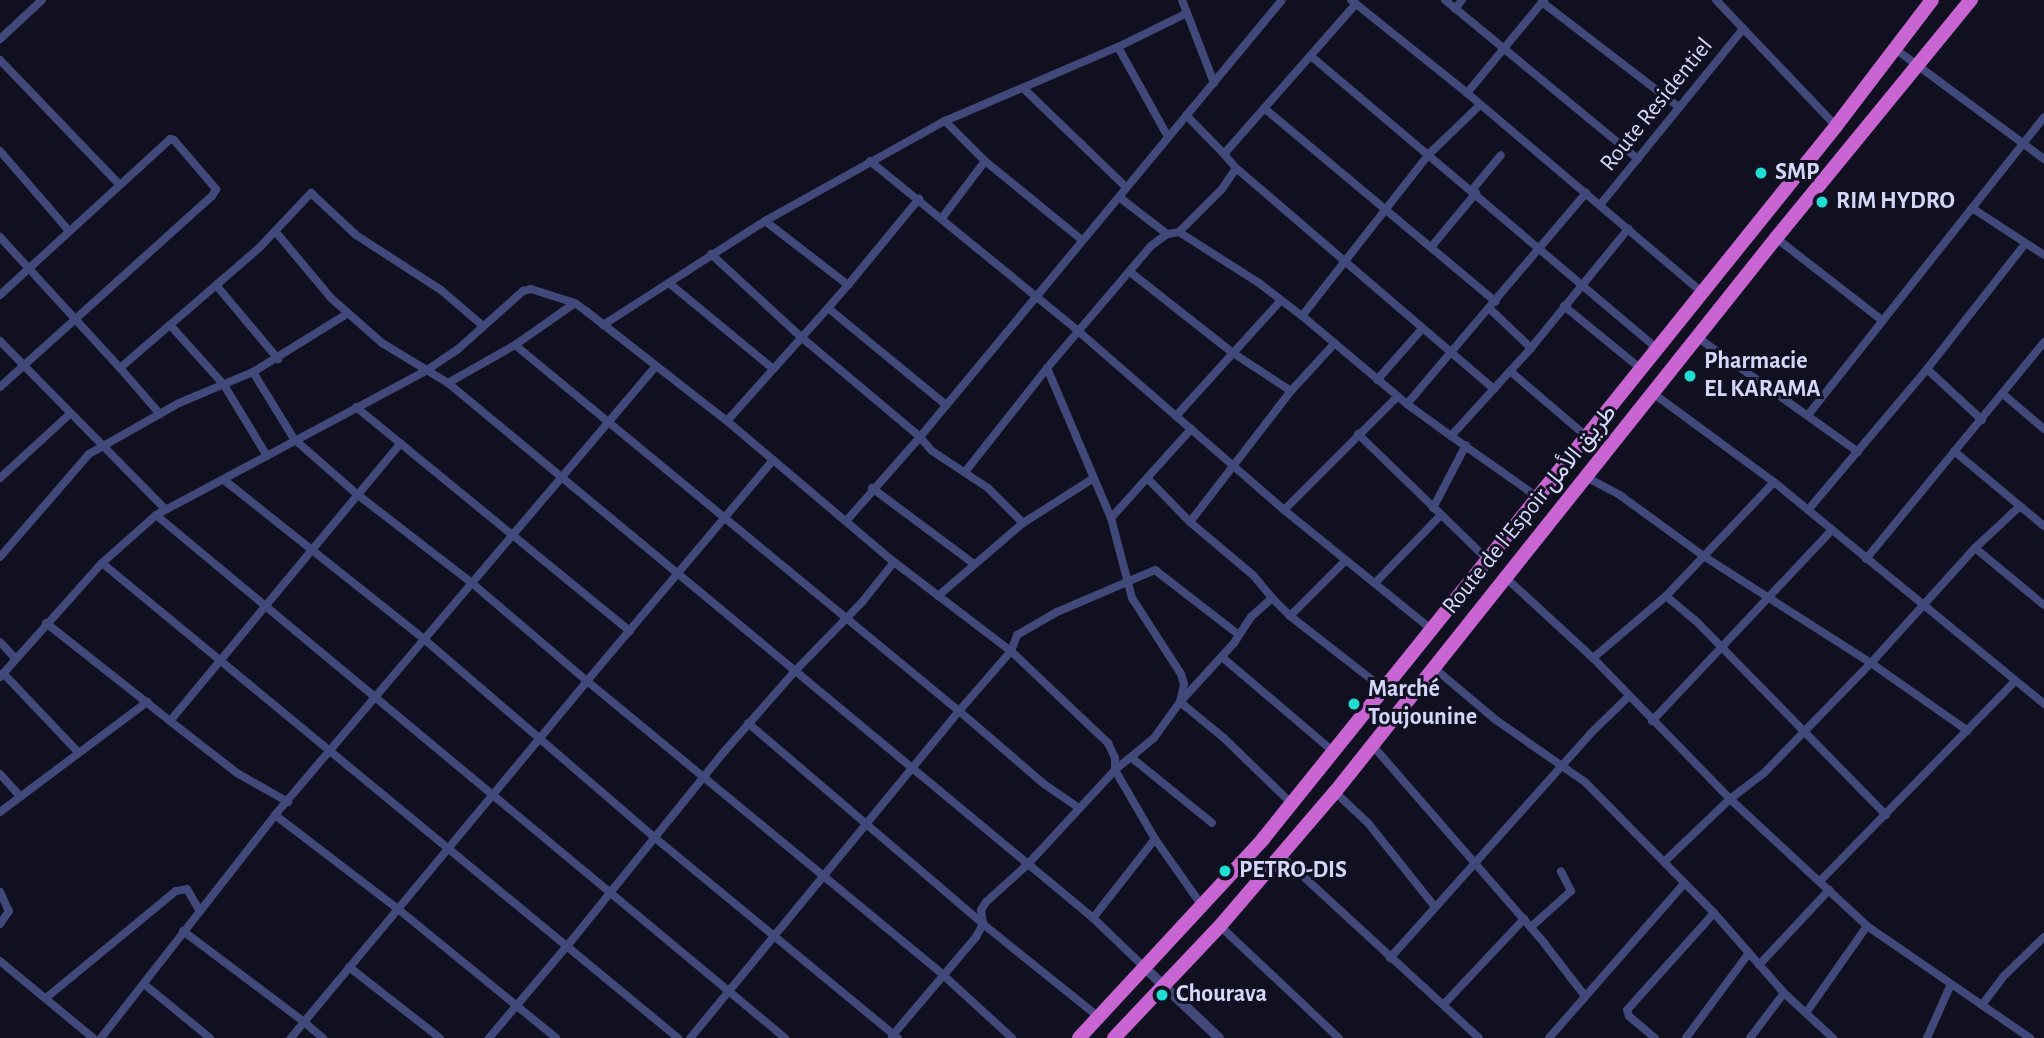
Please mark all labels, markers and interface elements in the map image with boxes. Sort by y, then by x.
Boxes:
street label: Route Residentiel [1594,32,1720,178]
place label: SMP [1775,159,1819,187]
marker: SMP [1753,165,1769,181]
place label: RIM HYDRO [1836,188,1955,216]
marker: RIM HYDRO [1814,194,1830,210]
place label: Pharmacie EL KARAMA [1704,348,1821,404]
marker: Pharmacie EL KARAMA [1682,368,1698,384]
street label: Route de l’Espoir طريق الأمل [1437,399,1623,621]
place label: Marché Toujounine [1368,676,1477,732]
marker: Marché Toujounine [1346,696,1362,712]
place label: PETRO-DIS [1239,857,1347,885]
marker: PETRO-DIS [1217,863,1233,879]
place label: Chourava [1176,981,1267,1009]
marker: Chourava [1154,987,1170,1003]

